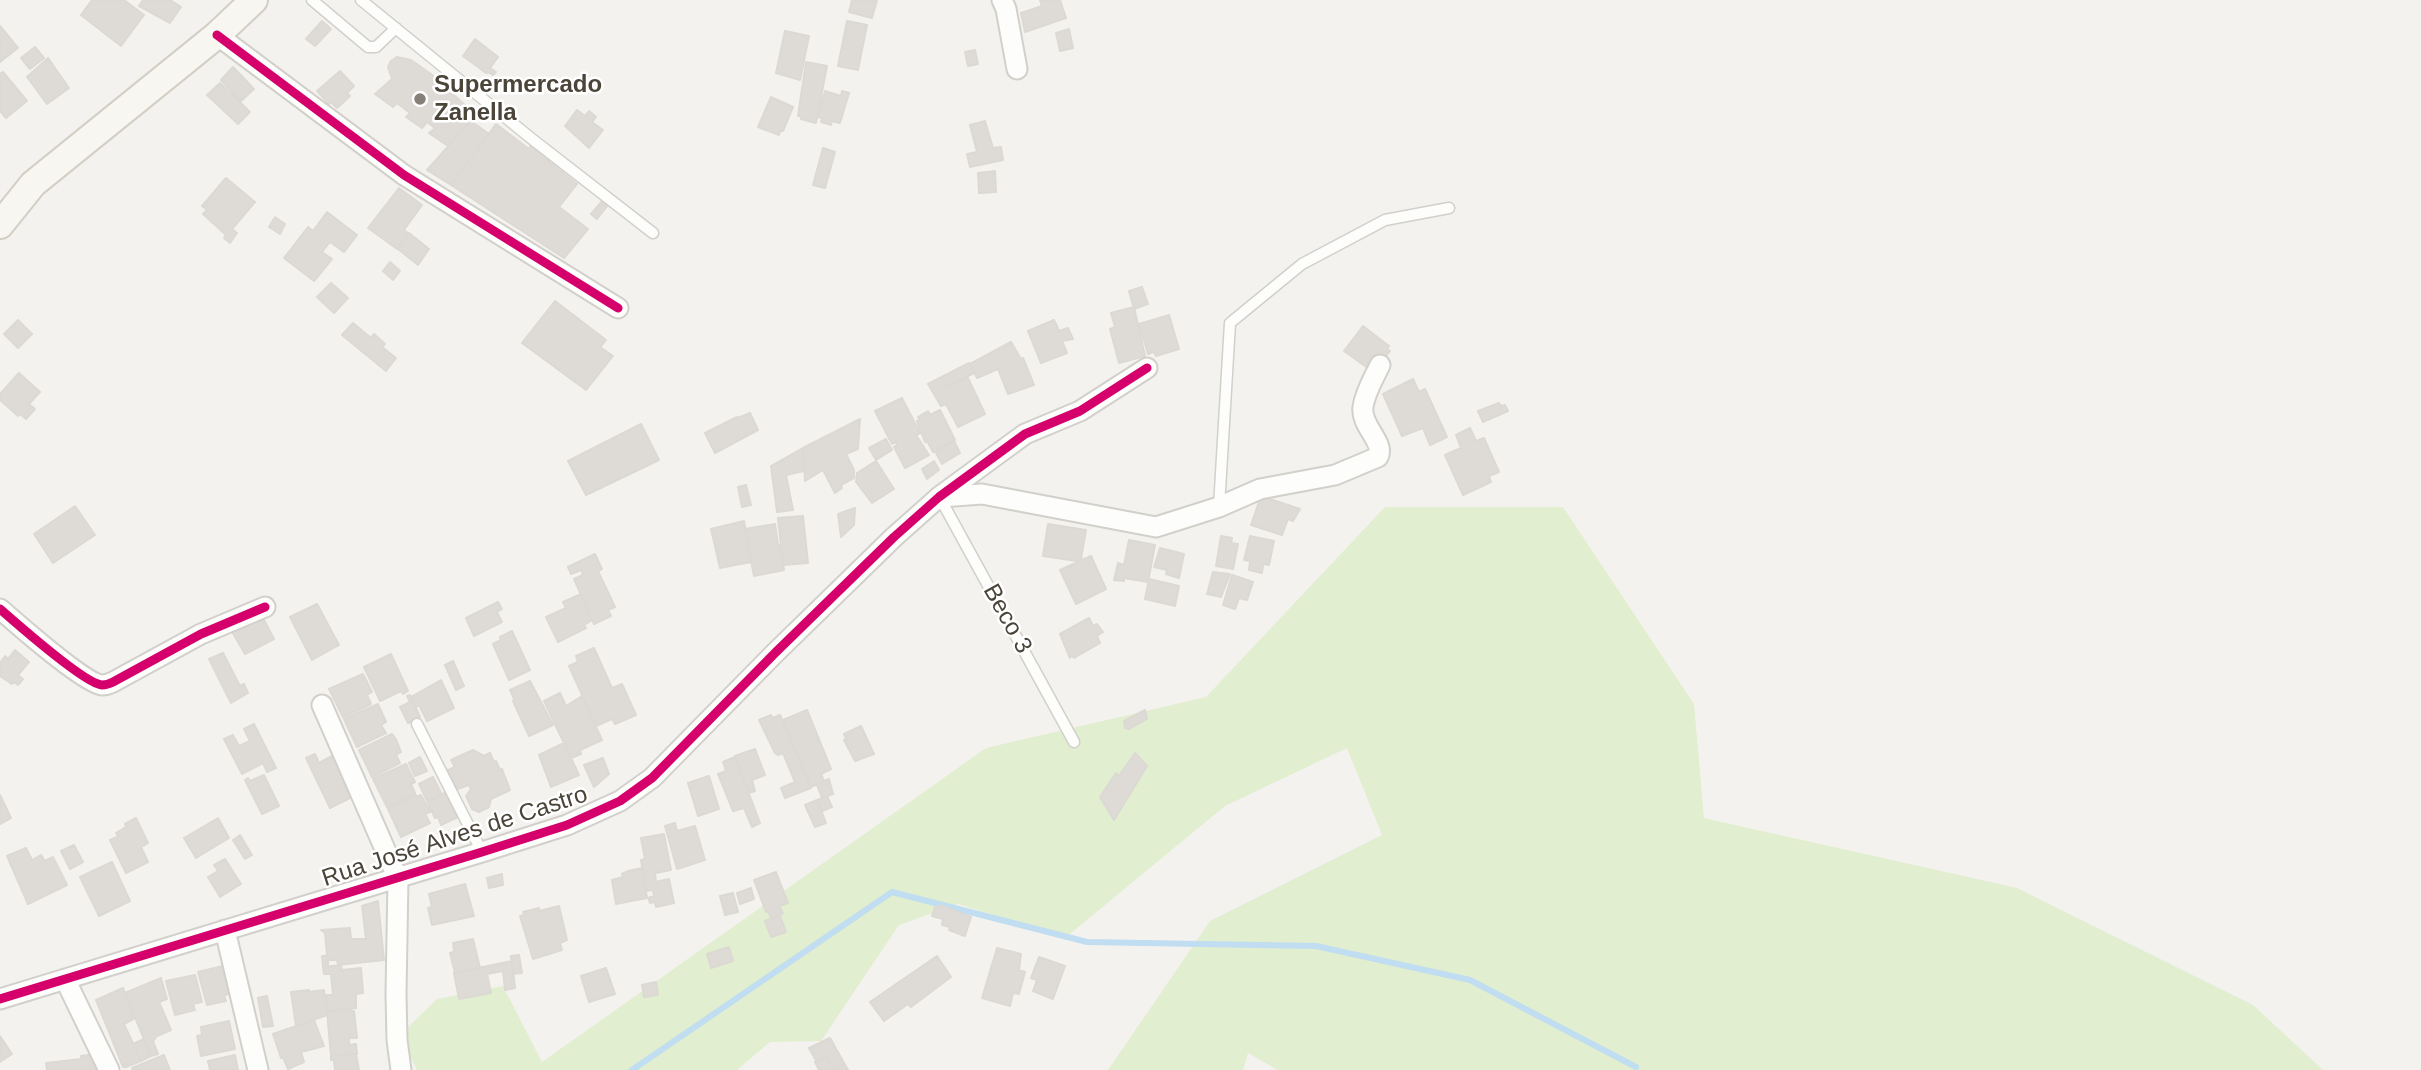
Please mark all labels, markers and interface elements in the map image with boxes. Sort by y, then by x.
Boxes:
place label: Supermercado Zanella [434,71,602,127]
marker: Supermercado Zanella [412,91,428,107]
street label: Beco 3 [976,579,1038,659]
street label: Rua José Alves de Castro [319,780,591,894]

